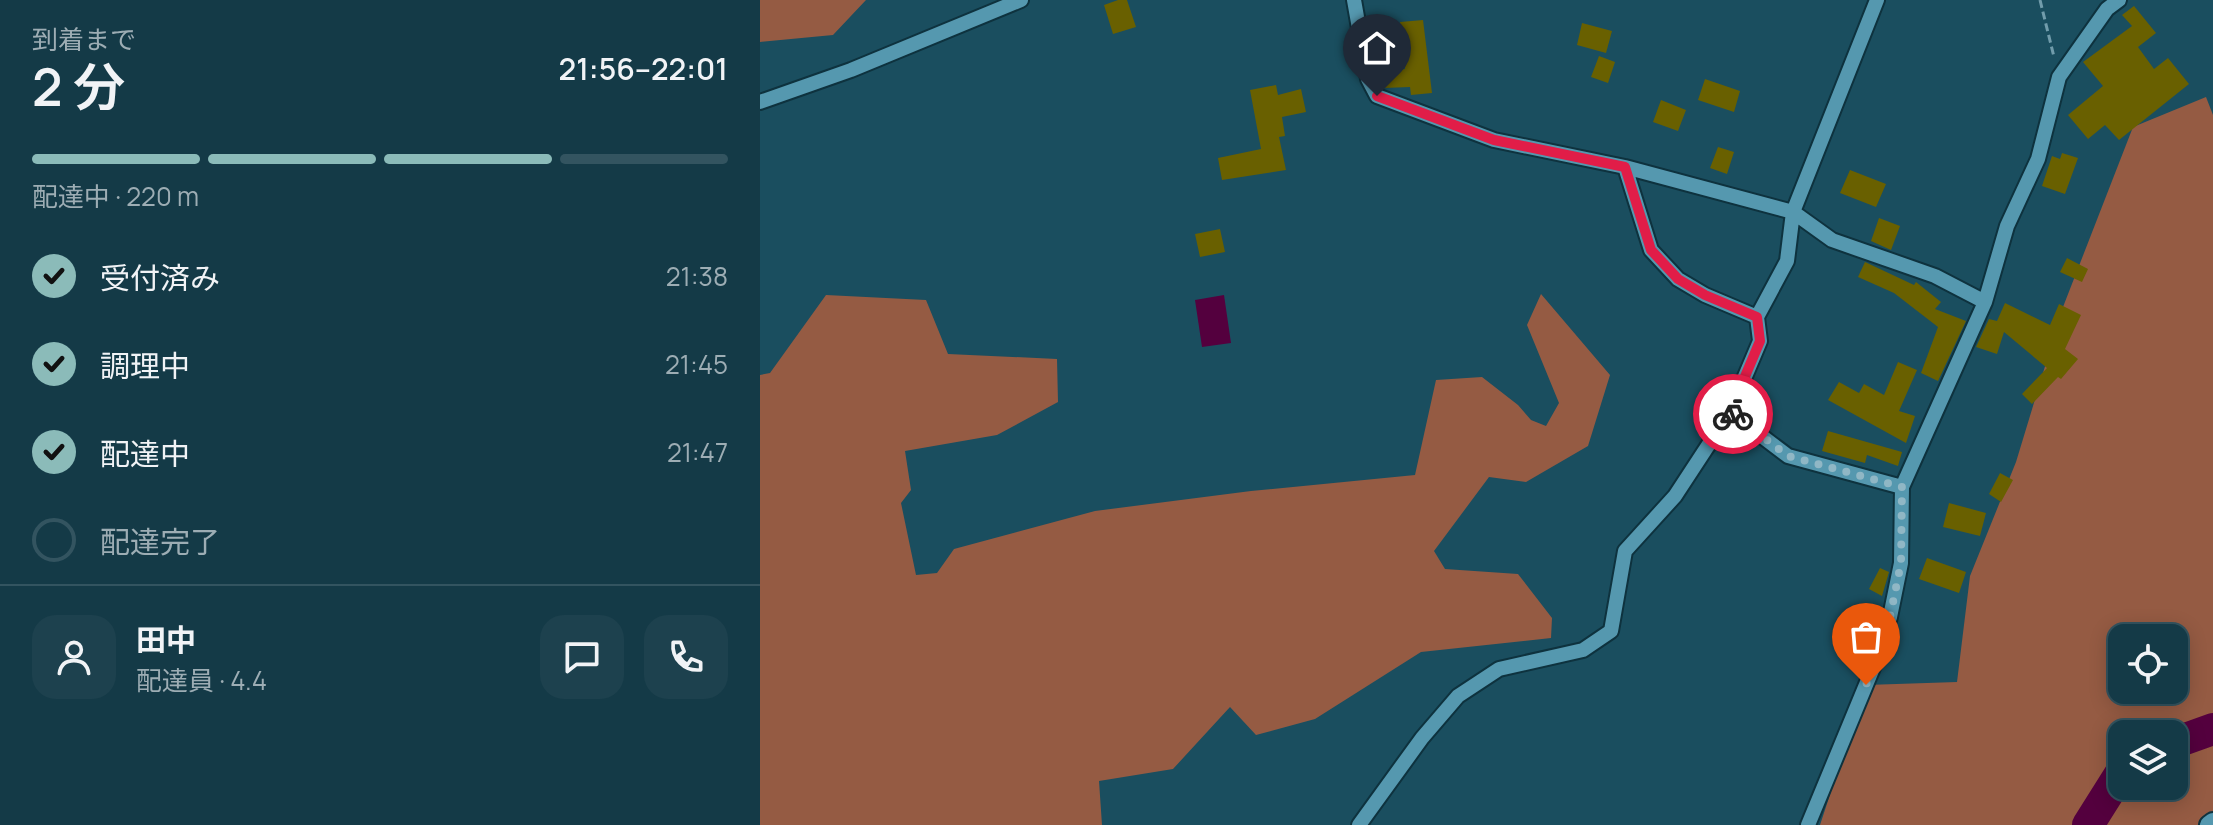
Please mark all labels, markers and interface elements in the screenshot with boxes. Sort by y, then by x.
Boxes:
pin [1343,14.0,1411,96]
text: 到着まで [32,21,136,57]
icon: home [1355,26,1399,70]
text: 21:56–22:01 [559,48,728,89]
text: 2 分 [32,51,125,122]
text: 配達中 · 220 m [32,178,199,214]
icon: check [32,254,76,298]
text: 受付済み [100,257,220,298]
text: 21:38 [666,258,728,294]
icon: check [32,342,76,386]
text: 調理中 [100,345,190,386]
text: 21:45 [665,346,728,382]
courier [1693,374,1773,454]
icon: bike [1711,392,1755,436]
icon: check [32,430,76,474]
text: 配達中 [100,433,190,474]
text: 21:47 [667,434,728,470]
text: 配達完了 [100,521,220,562]
pin [1832,603,1900,685]
button: person [32,615,116,699]
button: chat [540,615,624,699]
button: phone [644,615,728,699]
icon: bag [1844,615,1888,659]
text: 田中 [136,619,196,660]
map controls [2108,624,2188,800]
button: locate [2108,624,2188,704]
text: 配達員 · 4.4 [136,662,267,698]
button: layers [2108,720,2188,800]

